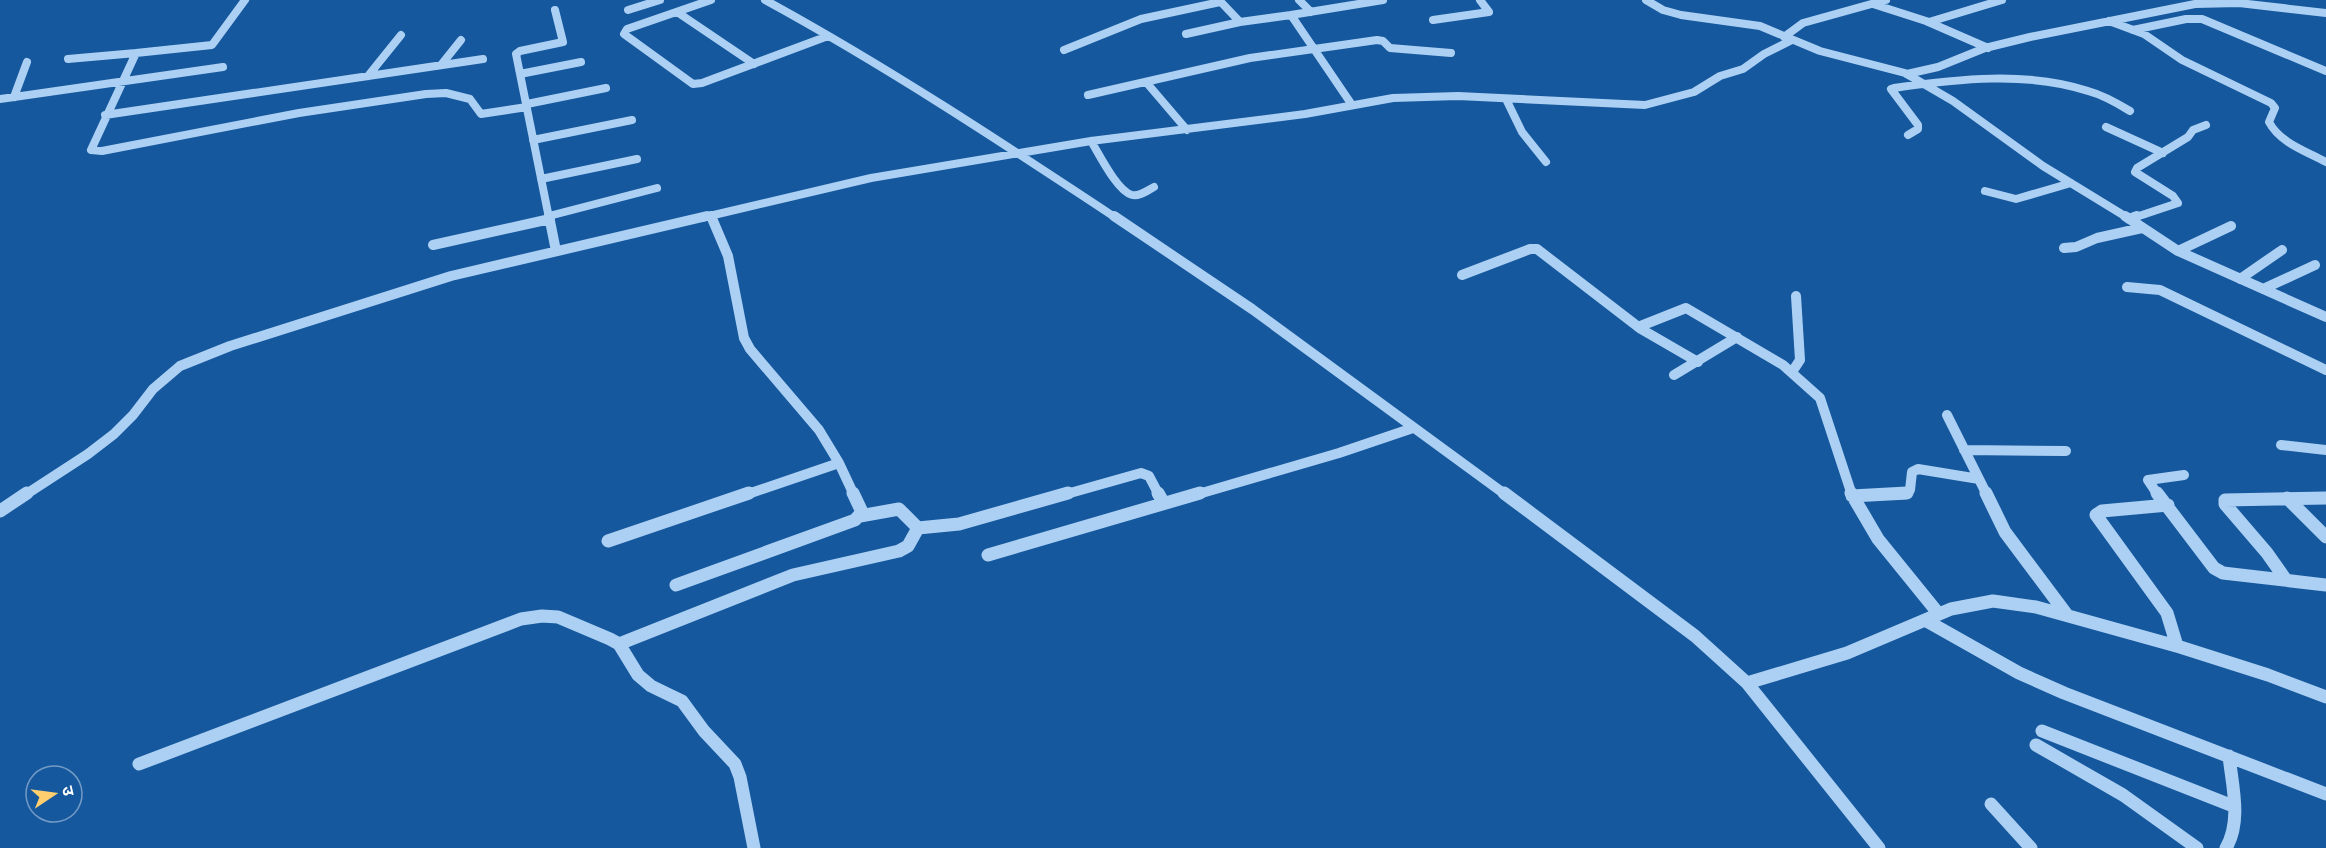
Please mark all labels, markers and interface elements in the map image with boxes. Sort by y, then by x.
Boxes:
north arrow [24,764,84,824]
text: उ [58,784,79,798]

